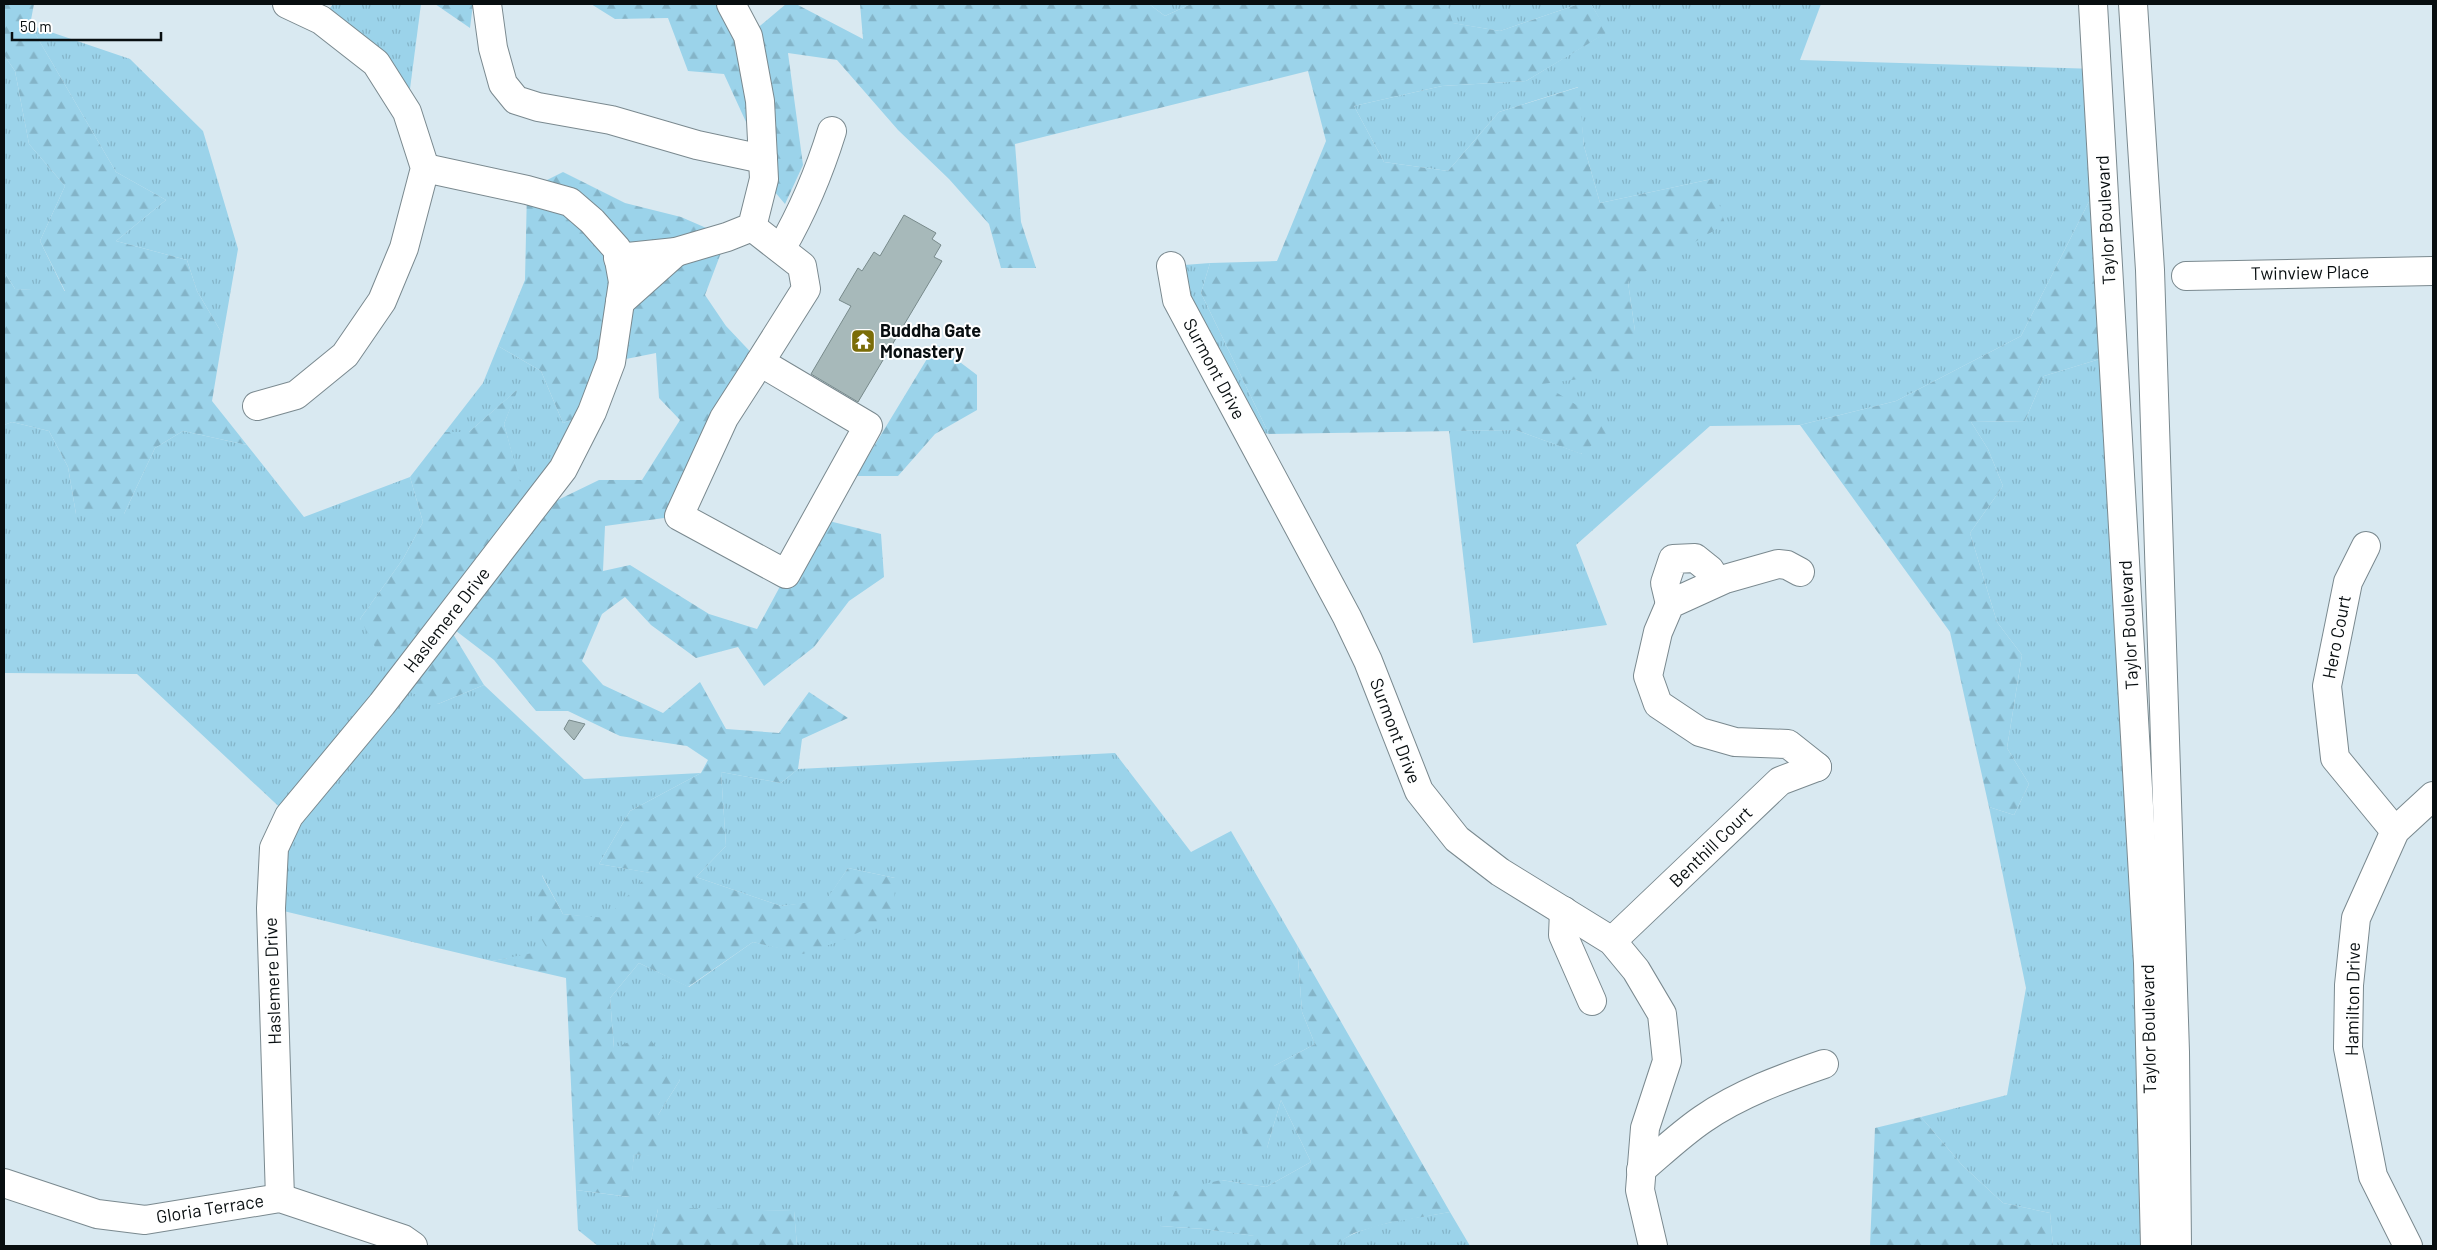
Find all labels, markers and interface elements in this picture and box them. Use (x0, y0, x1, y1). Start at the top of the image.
scale bar (12, 10, 161, 42)
text: 50 m (20, 17, 52, 35)
street label: Taylor Boulevard (2091, 155, 2119, 285)
street label: Twinview Place (2250, 260, 2370, 284)
street label: Surmont Drive (1179, 314, 1251, 423)
place label: Buddha Gate Monastery (880, 319, 981, 362)
temple icon: Buddha Gate Monastery (850, 328, 876, 354)
street label: Taylor Boulevard (2114, 560, 2142, 690)
street label: Haslemere Drive (398, 562, 494, 676)
street label: Hero Court (2317, 593, 2355, 681)
street label: Surmont Drive (1366, 675, 1426, 787)
street label: Benthill Court (1664, 801, 1756, 891)
street label: Haslemere Drive (259, 917, 285, 1045)
street label: Hamilton Drive (2340, 942, 2364, 1056)
street label: Taylor Boulevard (2136, 964, 2160, 1094)
street label: Gloria Terrace (154, 1189, 265, 1227)

